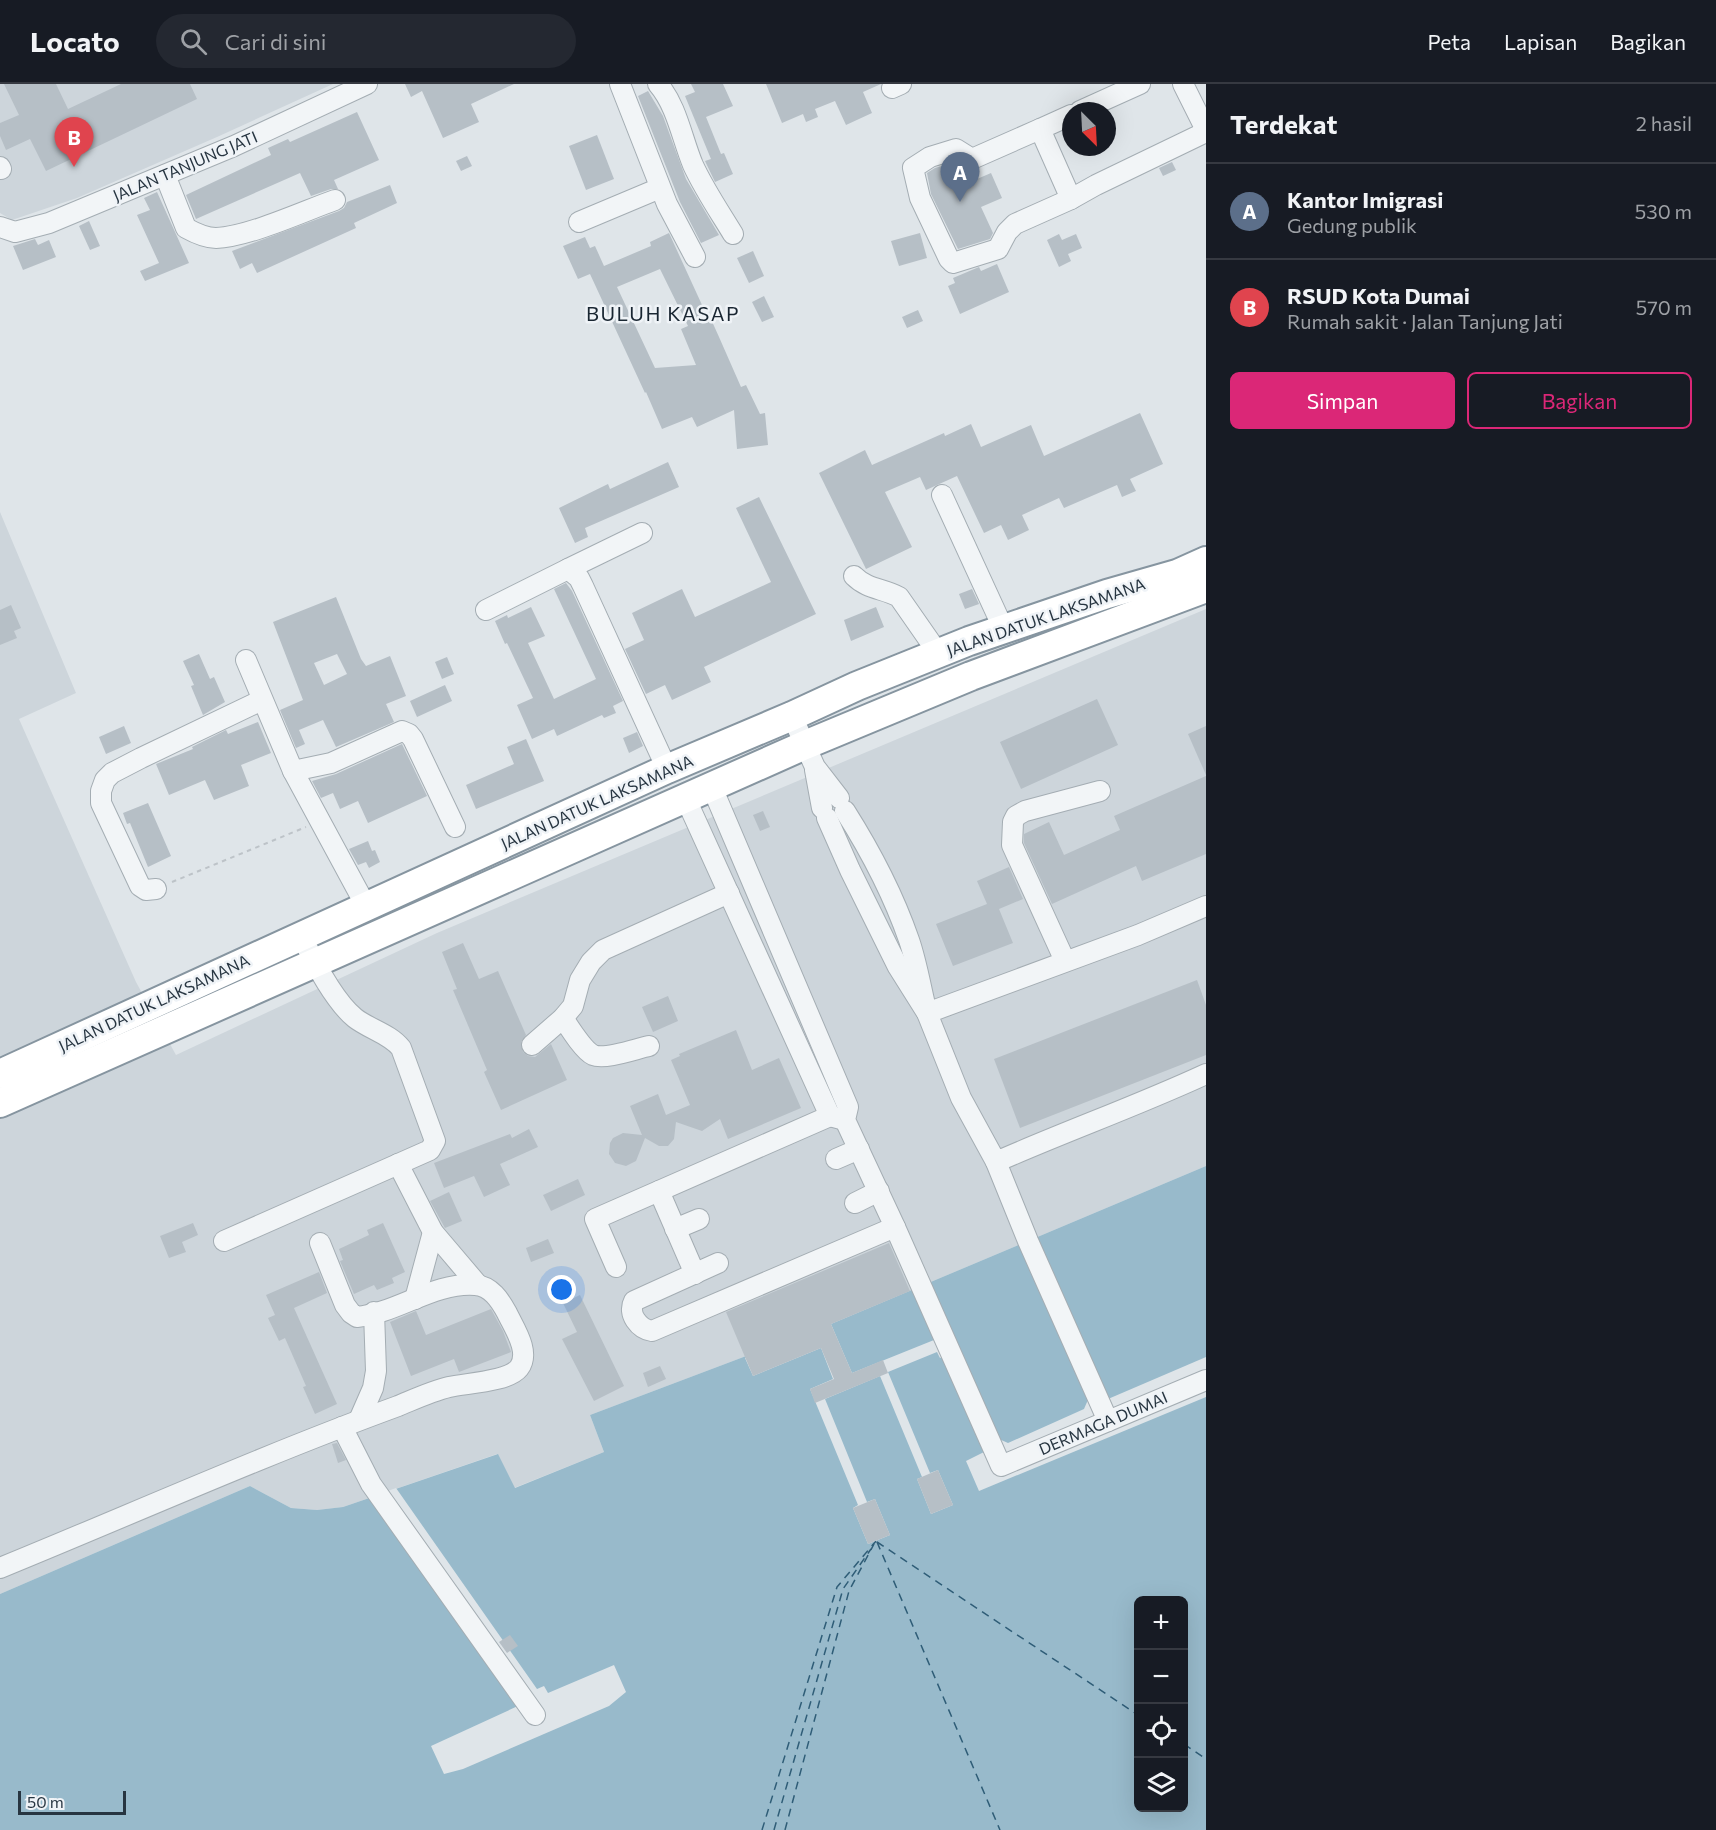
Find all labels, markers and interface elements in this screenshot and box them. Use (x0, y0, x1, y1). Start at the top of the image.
search box (156, 14, 576, 68)
text: Locato (30, 24, 120, 58)
icon: search (177, 25, 210, 58)
text: Cari di sini (225, 28, 327, 55)
text: Peta (1428, 29, 1471, 54)
text: Lapisan (1504, 29, 1577, 54)
text: Bagikan (1610, 29, 1686, 54)
north arrow (1062, 102, 1116, 156)
text: Terdekat (1230, 108, 1337, 139)
text: 2 hasil (1636, 111, 1692, 135)
pin: B (54, 118, 94, 167)
street label: JALAN TANJUNG JATI (110, 126, 260, 205)
pin: A (940, 152, 980, 202)
text: Kantor Imigrasi (1287, 186, 1443, 213)
text: A (1242, 199, 1257, 223)
text: 530 m (1635, 199, 1692, 223)
text: Gedung publik (1287, 213, 1417, 237)
text: RSUD Kota Dumai (1287, 282, 1470, 309)
text: B (1243, 295, 1256, 319)
text: 570 m (1636, 295, 1692, 319)
district label: BULUH KASAP (586, 301, 740, 325)
text: Rumah sakit · Jalan Tanjung Jati (1287, 309, 1563, 333)
button: Simpan (1230, 372, 1455, 429)
button: Bagikan (1467, 372, 1692, 429)
street label: JALAN DATUK LAKSAMANA (944, 574, 1148, 659)
street label: JALAN DATUK LAKSAMANA (498, 750, 696, 853)
street label: JALAN DATUK LAKSAMANA (55, 950, 252, 1055)
your location (547, 1275, 576, 1304)
street label: DERMAGA DUMAI (1036, 1387, 1170, 1458)
map controls (1134, 1596, 1188, 1812)
button: + (1134, 1596, 1188, 1650)
button: − (1134, 1650, 1188, 1704)
button: locate (1134, 1704, 1188, 1758)
button: layers (1134, 1758, 1188, 1812)
scale bar (18, 1788, 126, 1816)
text: 50 m (27, 1792, 64, 1811)

